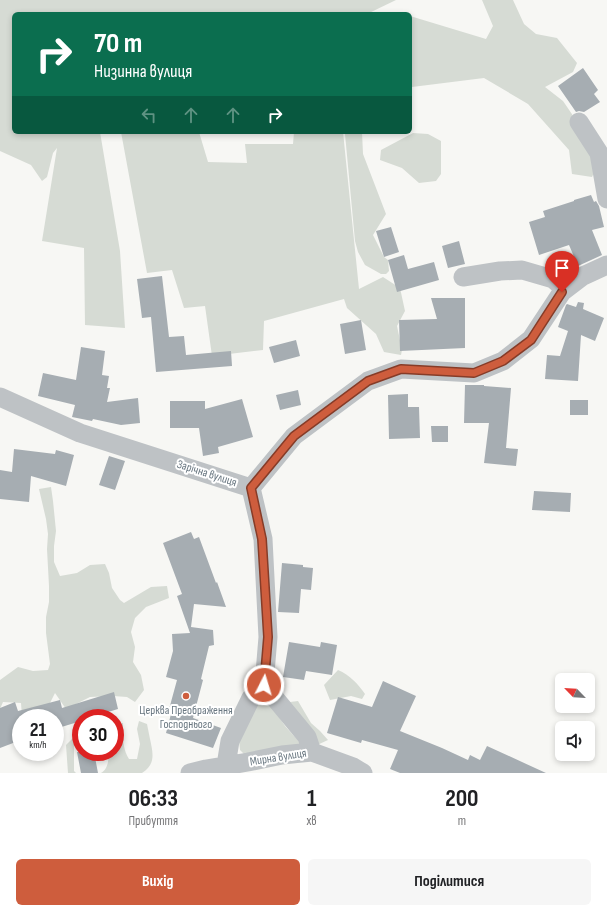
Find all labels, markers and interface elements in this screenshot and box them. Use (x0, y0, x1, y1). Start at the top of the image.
text: 70 m (94, 27, 142, 60)
icon: right (28, 28, 80, 80)
text: Низинна вулиця (94, 61, 192, 82)
icon: left (138, 104, 160, 126)
icon: ahead (180, 104, 202, 126)
icon: ahead (222, 104, 244, 126)
icon: right (264, 104, 286, 126)
pin (545, 251, 579, 292)
icon: arrive (551, 257, 573, 279)
street label: Зарічна вулиця (175, 457, 239, 490)
position arrow (243, 664, 285, 706)
north arrow (555, 673, 595, 713)
map controls (555, 673, 595, 761)
marker: Церква Преображення Господнього (181, 691, 191, 701)
place label: Церква Преображення Господнього (139, 703, 233, 732)
speed limit sign: 30 (72, 709, 124, 761)
text: 21 (30, 718, 46, 742)
button: sound (555, 721, 595, 761)
text: km/h (29, 739, 47, 751)
street label: Мирна вулиця (249, 746, 308, 769)
text: 06:33 (128, 784, 178, 813)
text: 1 (307, 784, 316, 813)
text: 200 (445, 784, 479, 813)
text: Прибуття (128, 813, 178, 829)
text: хв (306, 813, 317, 829)
text: m (458, 813, 466, 829)
button: Вихід (16, 859, 300, 905)
button: Поділитися (308, 859, 591, 905)

